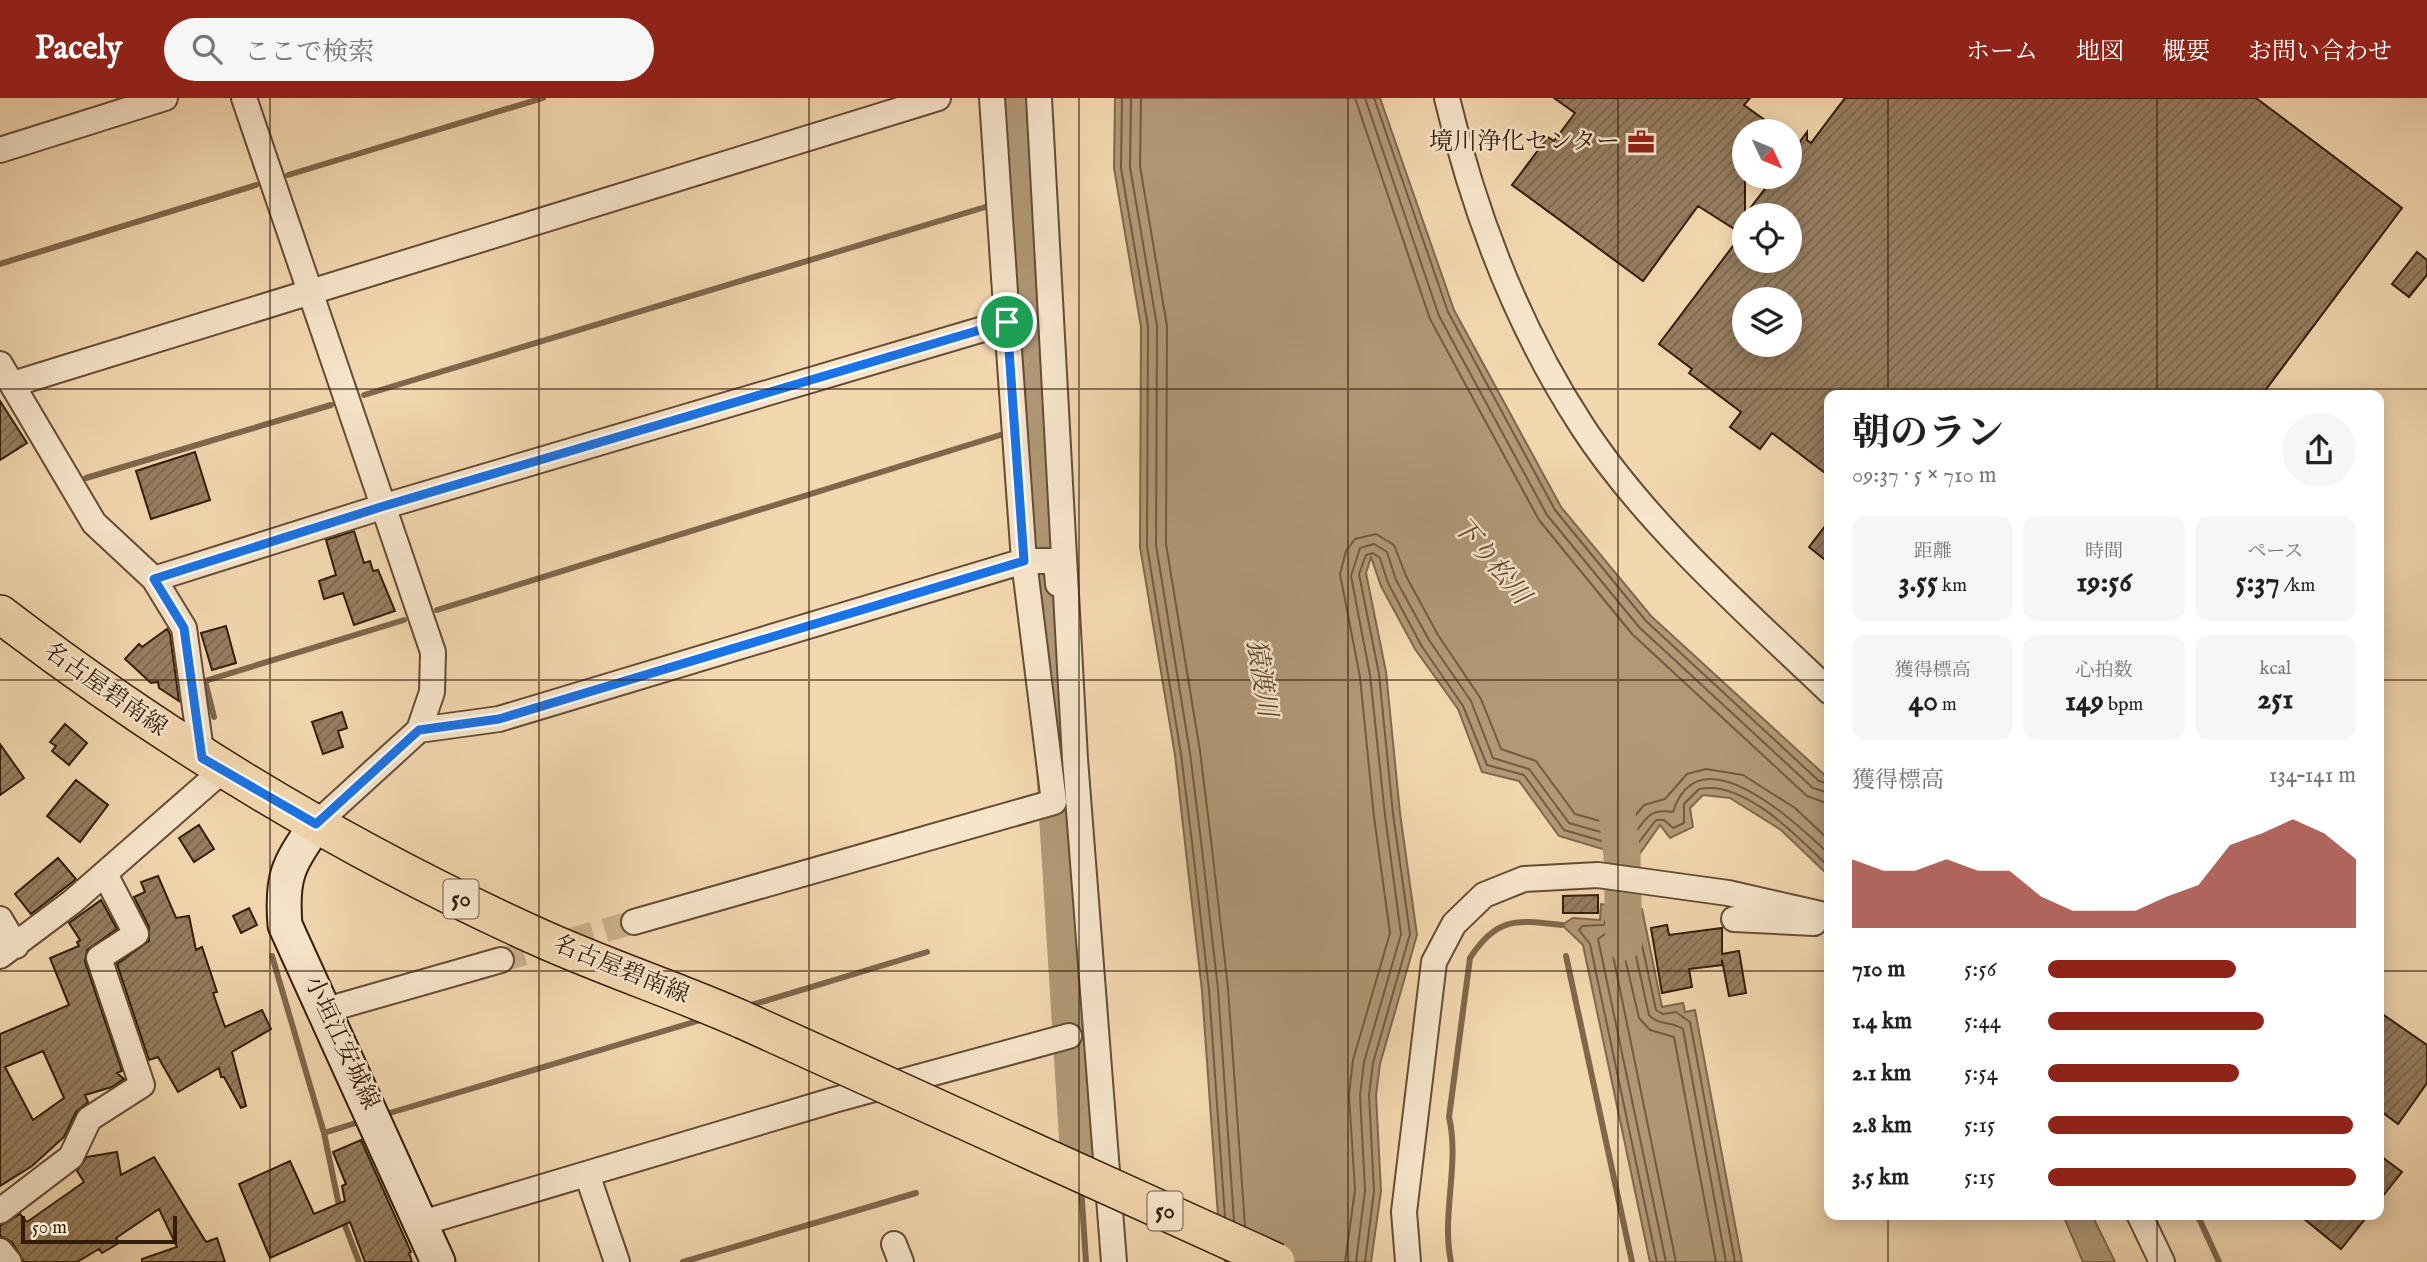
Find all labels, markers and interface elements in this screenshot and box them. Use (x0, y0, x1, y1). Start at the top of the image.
search box (164, 18, 654, 81)
text: Pacely (35, 28, 122, 70)
icon: search (188, 30, 226, 68)
text: ここで検索 (244, 36, 374, 69)
text: ホーム (1966, 37, 2038, 68)
text: 地図 (2076, 37, 2124, 68)
text: 概要 (2162, 37, 2210, 68)
text: お問い合わせ (2248, 37, 2392, 68)
north arrow (1732, 119, 1802, 189)
map controls (1732, 119, 1802, 357)
place label: 境川浄化センター (1429, 127, 1620, 158)
office icon: 境川浄化センター (1626, 127, 1656, 157)
button: locate (1732, 203, 1802, 273)
button: layers (1732, 287, 1802, 357)
pin (977, 292, 1037, 352)
icon: arrive (988, 303, 1026, 341)
text: 朝のラン (1852, 411, 2004, 459)
button: share (2282, 413, 2356, 487)
text: 09:37 · 5 × 710 m (1852, 461, 1997, 490)
water label: 下り松川 (1445, 511, 1539, 614)
text: 距離 (1914, 540, 1952, 564)
text: 時間 (2085, 540, 2123, 564)
text: ペース (2247, 540, 2303, 564)
text: 3.55 (1898, 564, 1938, 602)
text: 19:56 (2076, 564, 2132, 602)
text: 5:37 (2236, 564, 2280, 602)
text: km (1938, 574, 1967, 598)
text: /km (2280, 574, 2315, 598)
street label: 名古屋碧南線 (37, 636, 173, 744)
water label: 猿渡川 (1239, 637, 1284, 722)
text: kcal (2259, 657, 2291, 681)
text: 獲得標高 (1895, 659, 1971, 683)
text: 心拍数 (2075, 659, 2133, 683)
text: 251 (2257, 681, 2293, 719)
text: 40 (1909, 683, 1938, 721)
text: 149 (2065, 683, 2104, 721)
text: m (1938, 693, 1957, 717)
text: bpm (2104, 693, 2143, 717)
text: 134–141 m (2269, 761, 2356, 790)
text: 獲得標高 (1852, 766, 1944, 795)
road number: 50 (444, 880, 478, 918)
street label: 名古屋碧南線 (548, 929, 694, 1011)
text: 710 m (1852, 955, 1905, 984)
text: 5:56 (1964, 955, 1996, 984)
street label: 小垣江安城線 (297, 971, 385, 1115)
text: 1.4 km (1852, 1007, 1912, 1036)
text: 5:44 (1964, 1007, 2001, 1036)
text: 2.1 km (1852, 1059, 1911, 1088)
text: 5:54 (1964, 1059, 1998, 1088)
text: 2.8 km (1852, 1111, 1912, 1140)
text: 5:15 (1964, 1111, 1995, 1140)
text: 3.5 km (1852, 1163, 1909, 1192)
text: 5:15 (1964, 1163, 1995, 1192)
road number: 50 (1148, 1192, 1182, 1230)
scale bar (21, 1213, 177, 1245)
text: 50 m (32, 1216, 67, 1240)

